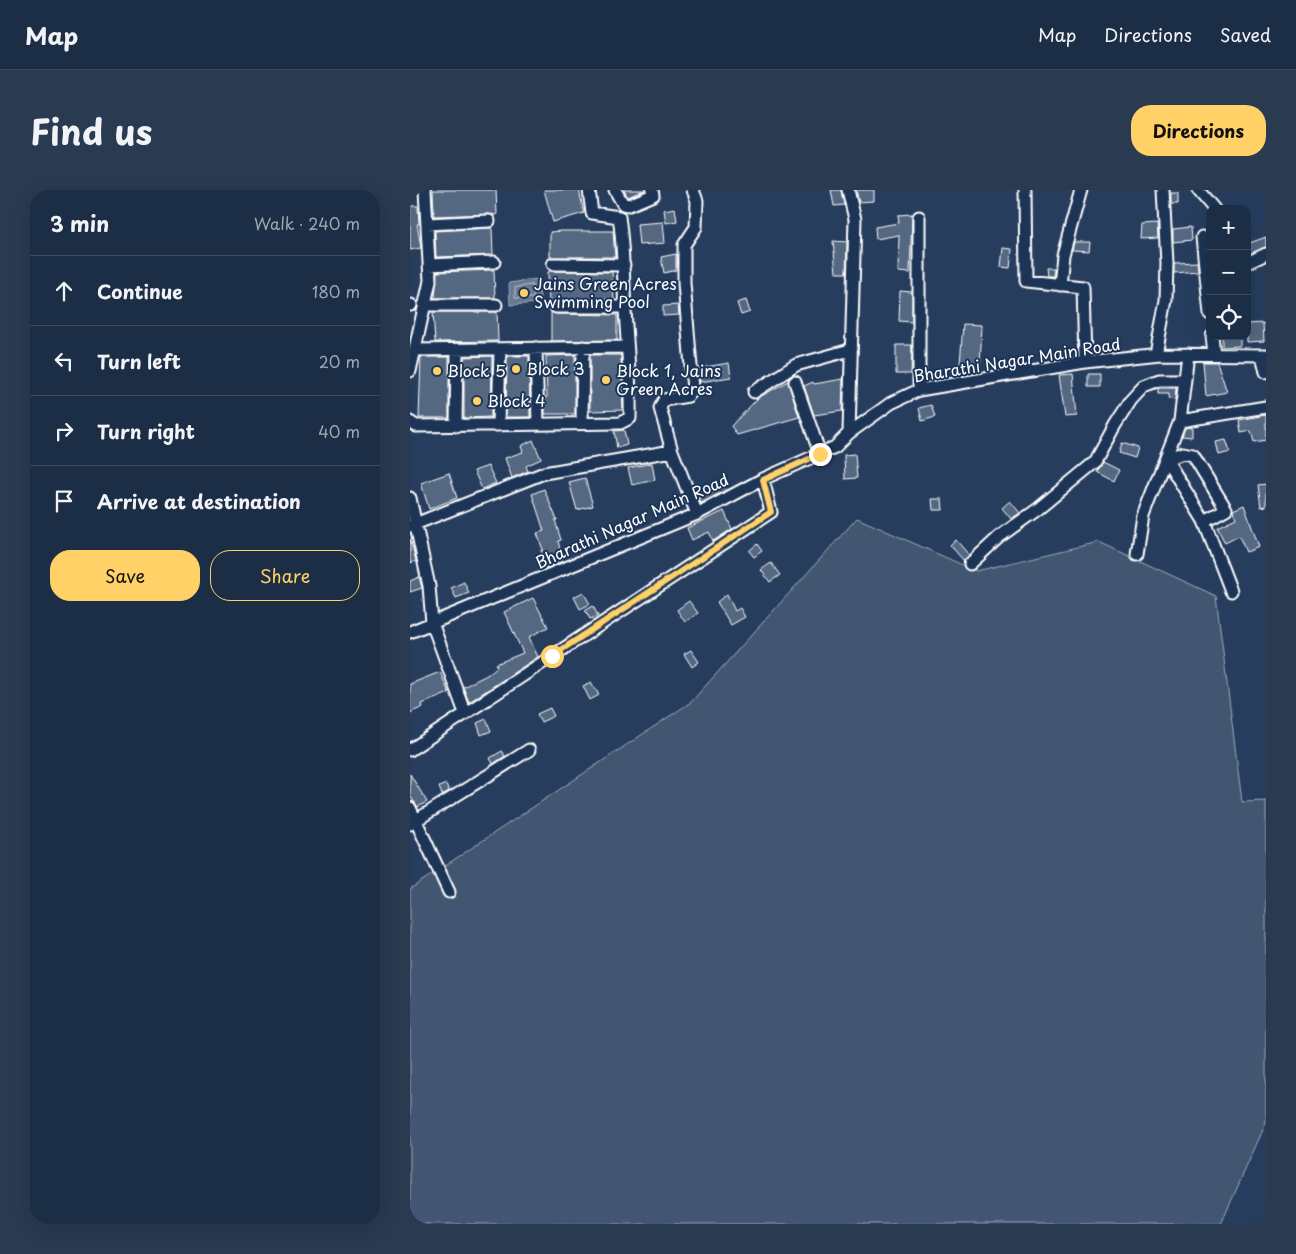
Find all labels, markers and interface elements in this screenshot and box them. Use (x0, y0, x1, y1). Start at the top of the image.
text: Map (25, 17, 78, 53)
text: Map (1038, 21, 1076, 48)
text: Directions (1104, 21, 1192, 48)
text: Saved (1220, 21, 1271, 48)
text: Find us (30, 104, 152, 157)
button: Directions (1131, 105, 1266, 156)
map controls (1206, 205, 1251, 340)
button: + (1206, 205, 1251, 250)
text: 3 min (50, 207, 109, 239)
text: Walk · 240 m (254, 211, 360, 235)
button: − (1206, 250, 1251, 295)
place label: Jains Green Acres Swimming Pool (534, 271, 677, 313)
icon: ahead (50, 277, 78, 305)
text: Continue (97, 277, 183, 305)
text: 180 m (312, 279, 360, 303)
marker: Jains Green Acres Swimming Pool (518, 287, 530, 299)
button: locate (1206, 295, 1251, 340)
street label: Bharathi Nagar Main Road (912, 331, 1122, 387)
icon: left (50, 347, 78, 375)
text: Turn left (97, 347, 181, 375)
text: 20 m (319, 349, 360, 373)
place label: Block 3 (526, 356, 585, 380)
place label: Block 5 (447, 358, 506, 382)
place label: Block 1, Jains Green Acres (616, 358, 721, 400)
marker: Block 3 (510, 363, 522, 375)
marker: Block 5 (431, 365, 443, 377)
marker: Block 1, Jains Green Acres (600, 374, 612, 386)
place label: Block 4 (487, 388, 546, 412)
marker: Block 4 (471, 395, 483, 407)
icon: right (50, 417, 78, 445)
text: Turn right (97, 417, 195, 445)
text: 40 m (318, 419, 360, 443)
route end (809, 443, 832, 466)
street label: Bharathi Nagar Main Road (531, 467, 732, 574)
icon: arrive (50, 487, 78, 515)
text: Arrive at destination (97, 487, 301, 515)
button: Save (50, 550, 200, 601)
button: Share (210, 550, 360, 601)
route start (541, 645, 564, 668)

